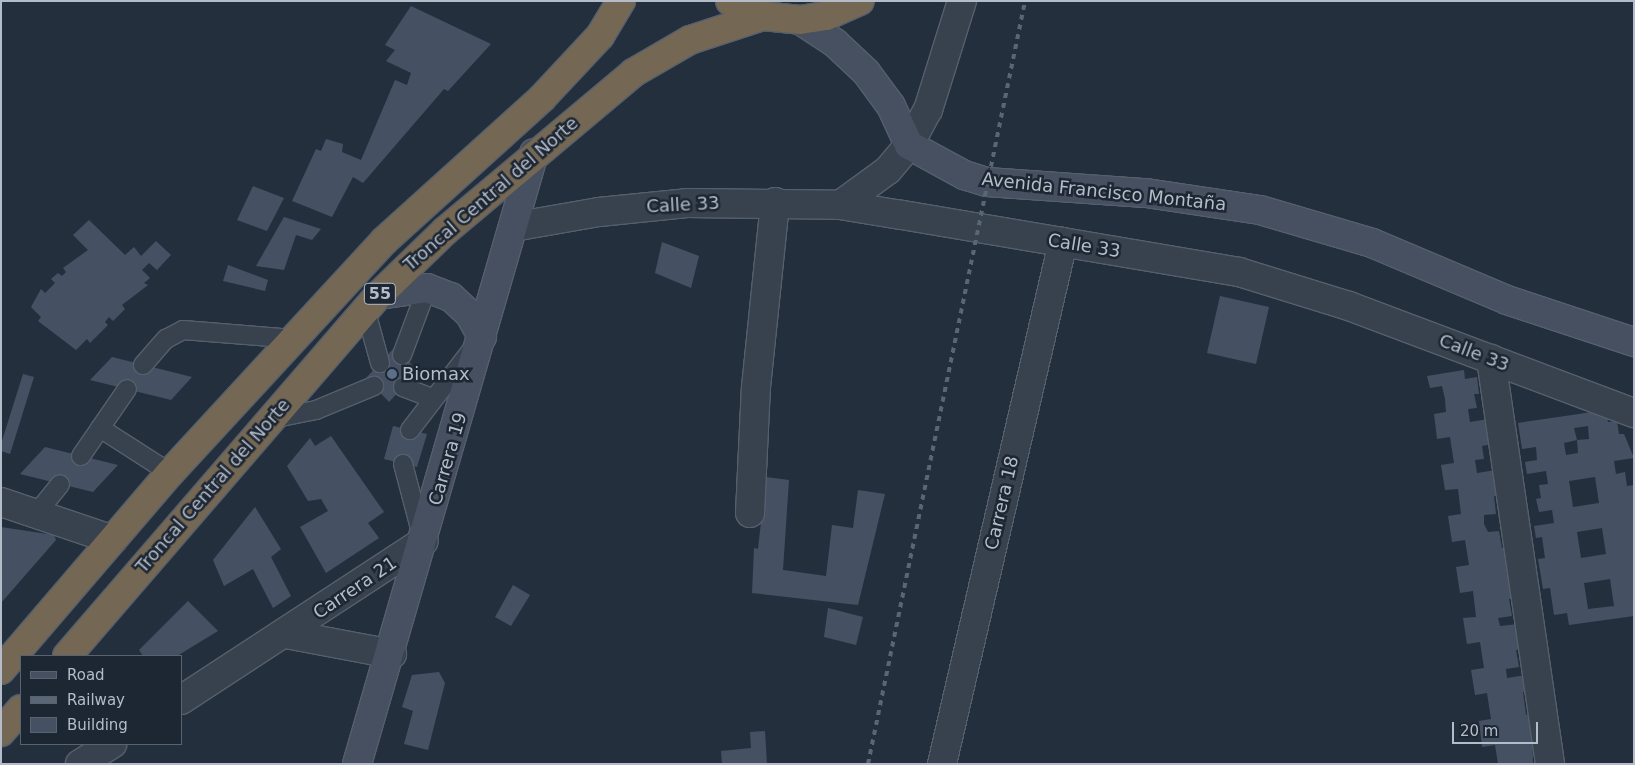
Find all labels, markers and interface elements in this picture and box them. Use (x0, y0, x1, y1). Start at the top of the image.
street label: Troncal Central del Norte (399, 112, 583, 276)
street label: Avenida Francisco Montaña (981, 168, 1227, 216)
street label: Calle 33 (646, 192, 720, 218)
street label: Calle 33 (1046, 230, 1122, 262)
road number: 55 (364, 280, 396, 308)
street label: Calle 33 (1436, 330, 1512, 376)
place label: Biomax (402, 363, 470, 385)
marker: Biomax (386, 368, 398, 380)
street label: Troncal Central del Norte (131, 394, 295, 578)
street label: Carrera 19 (424, 410, 472, 508)
street label: Carrera 18 (981, 454, 1023, 552)
street label: Carrera 21 (309, 552, 401, 624)
legend (20, 655, 182, 745)
text: Road (67, 666, 105, 684)
text: Railway (67, 691, 125, 709)
scale bar (1455, 712, 1541, 744)
text: Building (67, 716, 128, 734)
text: 20 m (1460, 722, 1498, 740)

